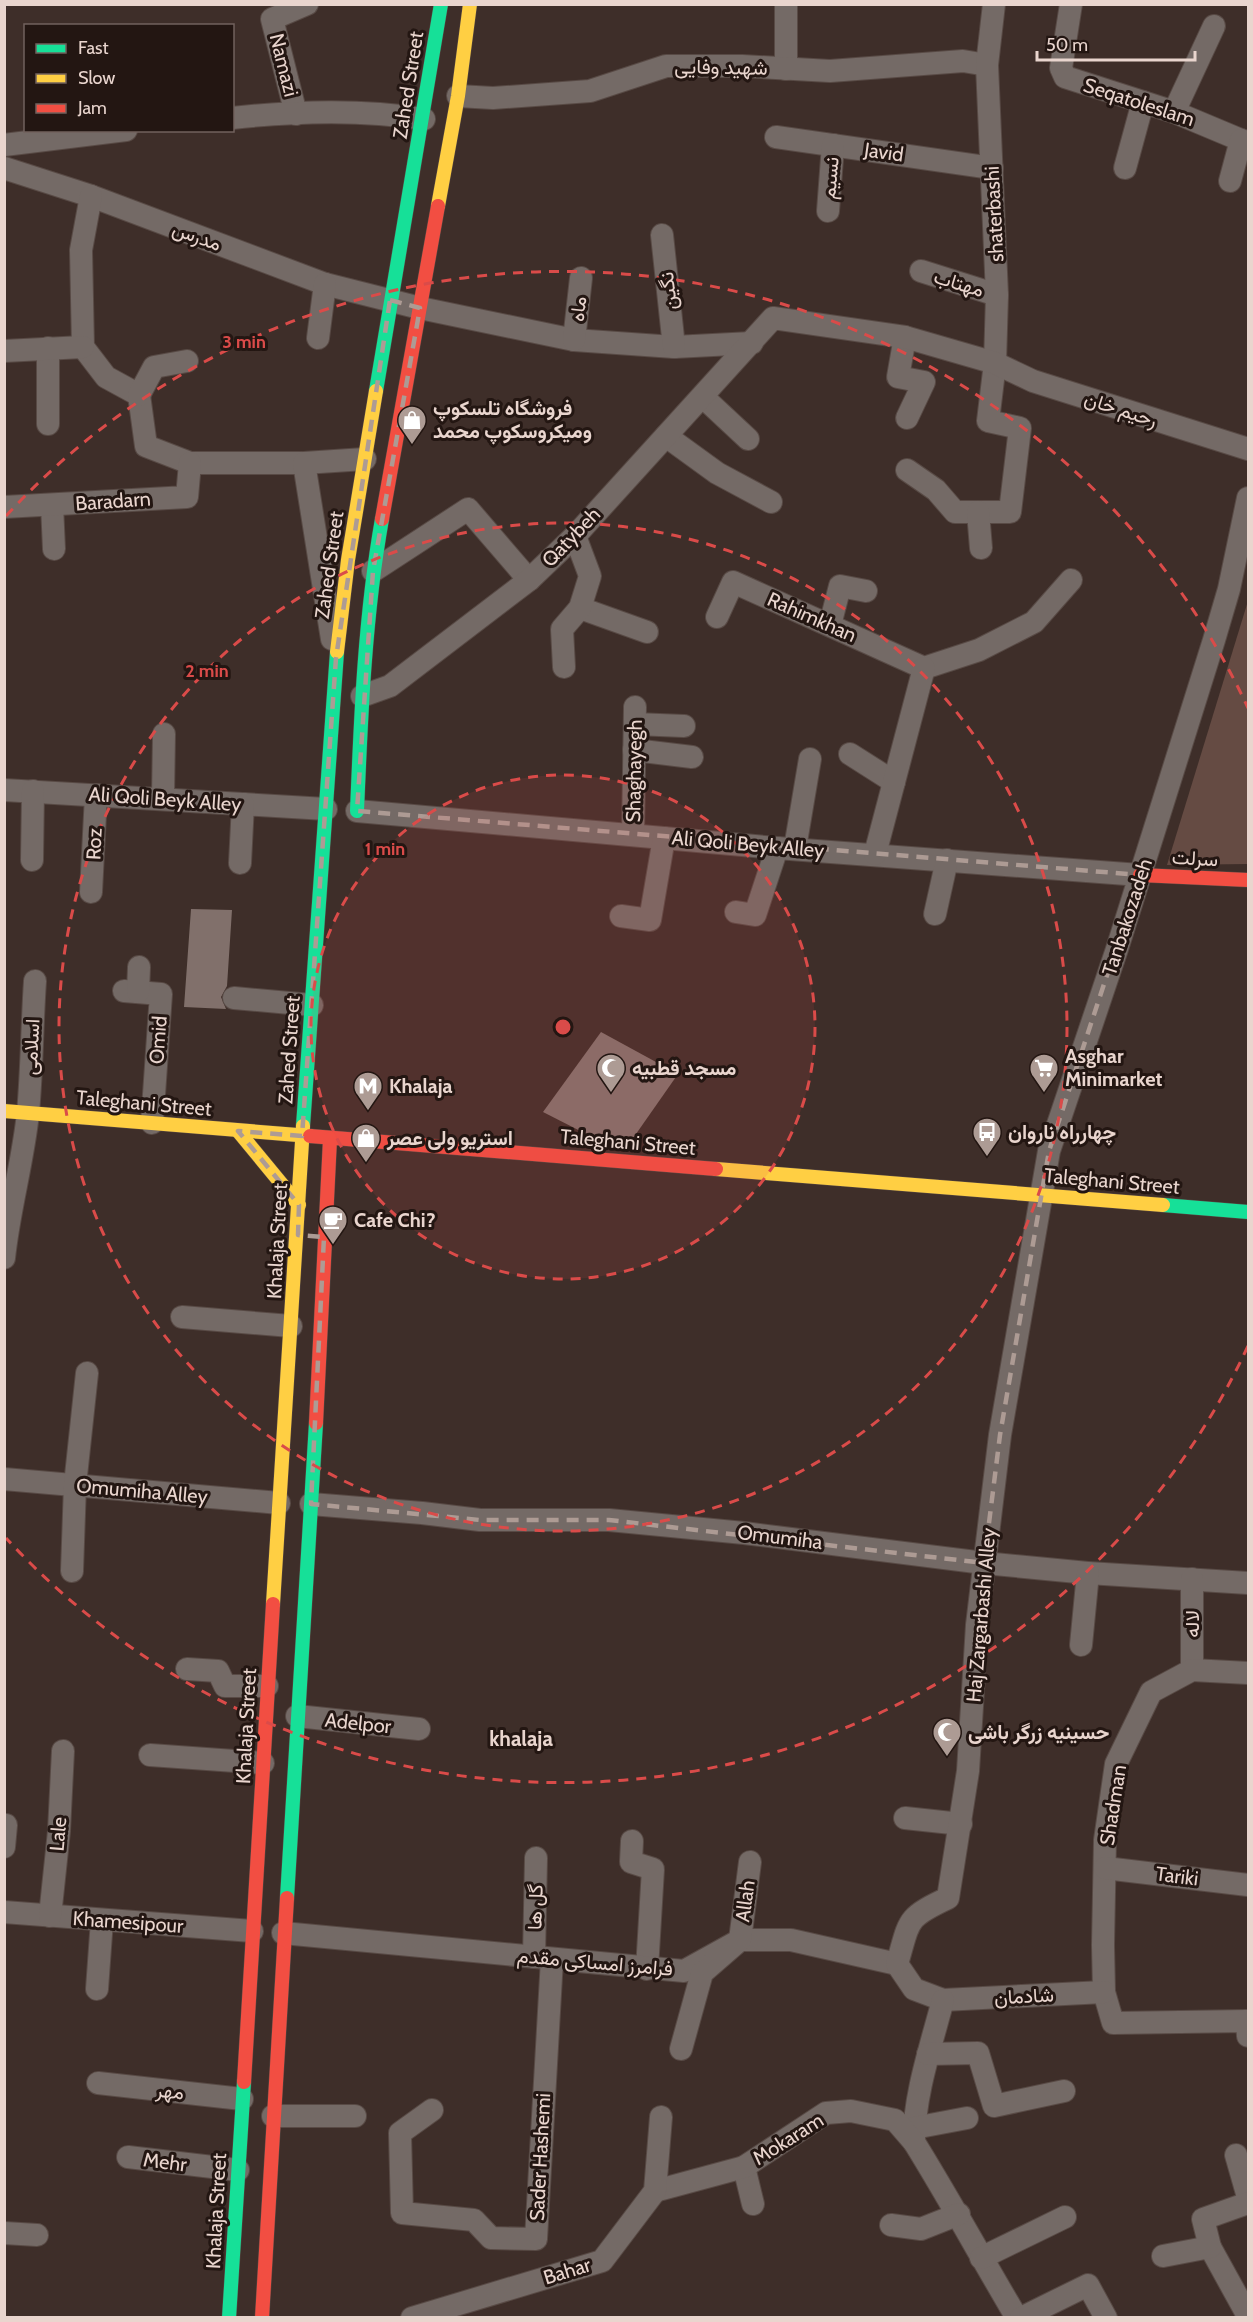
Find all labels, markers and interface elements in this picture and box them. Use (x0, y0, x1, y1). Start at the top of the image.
legend (24, 24, 234, 132)
scale bar (1037, 24, 1194, 62)
street label: Zahed Street (388, 29, 428, 140)
street label: Namazi (265, 31, 303, 99)
text: 50 m (1046, 34, 1088, 56)
text: Fast (78, 37, 109, 59)
street label: شهید وفایی (674, 54, 768, 81)
text: Slow (78, 67, 115, 89)
street label: Seqatoleslam (1081, 73, 1197, 131)
text: Jam (77, 97, 107, 119)
street label: Javid (862, 137, 905, 167)
street label: نسیم (816, 156, 845, 200)
street label: shaterbashi (980, 166, 1008, 262)
street label: مدرس (169, 216, 225, 257)
street label: مهتاب (931, 264, 987, 303)
street label: نگین (654, 271, 682, 311)
street label: ماه (565, 295, 591, 323)
text: 3 min (222, 331, 266, 353)
street label: رحیم خان (1081, 386, 1161, 433)
place label: فروشگاه تلسکوپ ومیکروسکوپ محمد (433, 396, 592, 445)
shop icon: فروشگاه تلسکوپ ومیکروسکوپ محمد (396, 404, 428, 446)
street label: Baradarn (74, 486, 152, 516)
street label: Qatybeh (537, 502, 605, 572)
street label: Zahed Street (310, 509, 348, 620)
street label: Rahimkhan (764, 587, 860, 647)
text: 2 min (185, 660, 229, 682)
street label: Shaghayegh (621, 719, 647, 823)
street label: Ali Qoli Beyk Alley (88, 782, 242, 816)
street label: Ali Qoli Beyk Alley (671, 825, 825, 863)
street label: Roz (81, 827, 107, 861)
text: 1 min (365, 838, 405, 860)
street label: سرلت (1171, 845, 1219, 872)
street label: Tanbakozadeh (1097, 856, 1157, 978)
street label: Zahed Street (273, 995, 305, 1105)
street label: Omid (144, 1015, 172, 1065)
centre of rings (553, 1017, 573, 1037)
street label: اسلامی (18, 1018, 44, 1076)
place label: Asghar Minimarket (1065, 1044, 1163, 1091)
mosque icon: مسجد قطبیه (595, 1052, 627, 1094)
supermarket icon: Asghar Minimarket (1028, 1052, 1060, 1094)
place label: مسجد قطبیه (632, 1056, 737, 1080)
metro station icon: Khalaja (352, 1070, 384, 1112)
place label: Khalaja (389, 1074, 453, 1098)
street label: Taleghani Street (75, 1085, 213, 1121)
bus stop icon: چهارراه ناروان (971, 1116, 1003, 1158)
place label: چهارراه ناروان (1008, 1120, 1116, 1146)
shop icon: استریو ولی عصر (350, 1122, 382, 1164)
street label: Taleghani Street (559, 1124, 697, 1160)
place label: استریو ولی عصر (386, 1126, 513, 1151)
street label: Taleghani Street (1043, 1163, 1181, 1199)
street label: Khalaja Street (262, 1182, 292, 1299)
cafe icon: Cafe Chi? (317, 1204, 349, 1246)
place label: Cafe Chi? (354, 1208, 436, 1232)
street label: Omumiha Alley (75, 1473, 209, 1509)
street label: Omumiha (736, 1520, 824, 1554)
street label: Haj Zargarbashi Alley (961, 1527, 1001, 1703)
street label: لاله (1180, 1610, 1204, 1638)
street label: Khalaja Street (231, 1667, 261, 1784)
street label: Adelpor (324, 1708, 393, 1738)
mosque icon: حسینیه زرگر باشی (931, 1716, 963, 1758)
place label: حسینیه زرگر باشی (968, 1720, 1109, 1745)
district label: khalaja (489, 1726, 553, 1751)
street label: Shadman (1095, 1763, 1131, 1847)
street label: Lale (45, 1816, 71, 1852)
street label: Tariki (1154, 1861, 1200, 1891)
street label: Allah (730, 1879, 760, 1923)
street label: گل ها (522, 1884, 548, 1930)
street label: Khamesipour (72, 1906, 185, 1938)
street label: فرامرز امساکی مقدم (516, 1943, 674, 1982)
street label: شادمان (993, 1982, 1055, 2010)
street label: مهر (154, 2077, 185, 2105)
street label: Sader Hashemi (525, 2092, 555, 2222)
street label: Mokaram (748, 2108, 828, 2170)
street label: Mehr (142, 2147, 189, 2177)
street label: Khalaja Street (201, 2152, 231, 2269)
street label: Bahar (540, 2252, 594, 2290)

